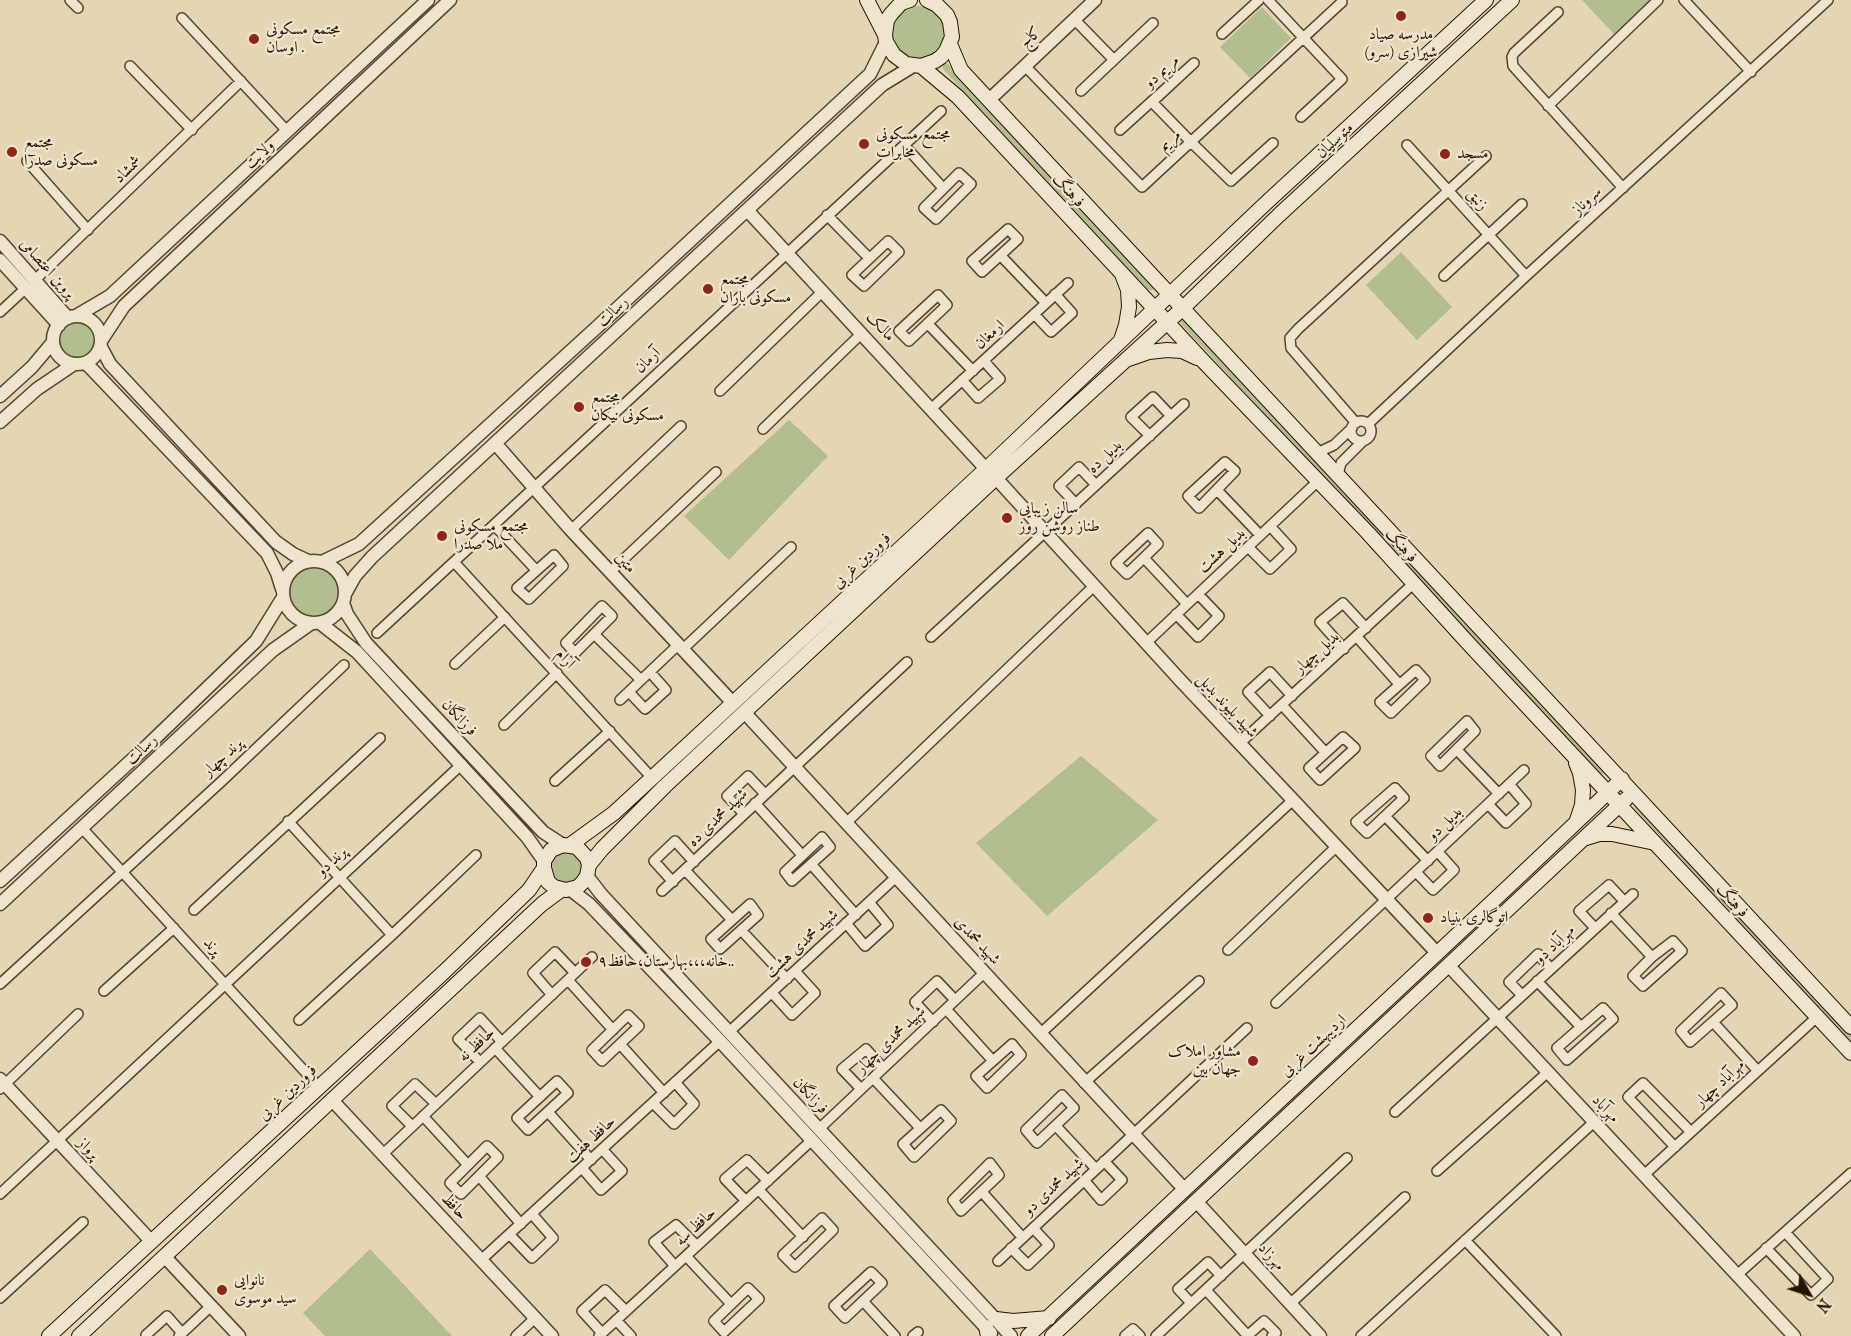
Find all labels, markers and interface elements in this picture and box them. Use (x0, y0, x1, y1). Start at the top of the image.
marker: مدرسه صیاد شیرازی (سرو) (1394, 9, 1408, 23)
place label: مجتمع مسکونی اوسان . (266, 20, 340, 58)
street label: کاج (1016, 23, 1046, 53)
place label: مدرسه صیاد شیرازی (سرو) (1364, 25, 1438, 63)
marker: مجتمع مسکونی اوسان . (247, 32, 261, 46)
street label: مریم دو (1140, 51, 1184, 93)
street label: متوسلیان (1312, 119, 1358, 163)
place label: مجتمع مسکونی مخابرات (876, 125, 950, 163)
street label: مریم (1155, 126, 1185, 156)
place label: مجتمع مسکونی صدرا (24, 133, 98, 171)
street label: ولایت (241, 136, 279, 174)
marker: مجتمع مسکونی مخابرات (857, 137, 871, 151)
place label: مسجد (1457, 144, 1488, 164)
marker: مجتمع مسکونی صدرا (5, 145, 19, 159)
marker: مسجد (1438, 147, 1452, 161)
street label: شمشاد (110, 152, 146, 188)
street label: فرهنگ (1048, 170, 1088, 212)
street label: سروناز (1568, 182, 1606, 220)
street label: زنبق (1462, 185, 1492, 215)
street label: پروین اعتصامی (15, 235, 79, 303)
place label: مجتمع مسکونی باران (720, 270, 791, 308)
marker: مجتمع مسکونی باران (701, 282, 715, 296)
street label: رسالت (593, 293, 633, 331)
street label: مالک (861, 308, 899, 346)
street label: ارمغان (971, 316, 1009, 354)
street label: آرمان (631, 344, 665, 378)
place label: مجتمع مسکونی نیکان (591, 388, 664, 426)
marker: مجتمع مسکونی نیکان (572, 400, 586, 414)
street label: بدیل ده (1084, 436, 1126, 478)
place label: سالن زیبایی طناز روشن روز (1019, 499, 1100, 537)
marker: سالن زیبایی طناز روشن روز (1000, 511, 1014, 525)
place label: مجتمع مسکونی ملا صدرا (454, 517, 528, 555)
street label: بدیل هشت (1194, 524, 1250, 578)
street label: فرهنگ (1381, 525, 1421, 567)
marker: مجتمع مسکونی ملا صدرا (435, 529, 449, 543)
street label: فروردین غربی (829, 529, 895, 593)
street label: متین (610, 548, 640, 578)
street label: بدیل چهار (1291, 628, 1343, 678)
street label: آرام (551, 645, 579, 673)
street label: شهید بلیوند بدیل (1192, 670, 1262, 742)
street label: فرزانگان (437, 695, 481, 741)
street label: رسالت (122, 731, 162, 769)
street label: پرند چهار (199, 735, 247, 781)
street label: شهید محمدی ده (684, 785, 752, 851)
street label: بدیل دو (1424, 803, 1466, 845)
street label: پرند دو (313, 843, 351, 881)
street label: فرهنگ (1712, 880, 1752, 922)
street label: شهید محمدی هشت (761, 905, 843, 983)
place label: اتوگالری بنیاد (1440, 908, 1508, 928)
marker: اتوگالری بنیاد (1421, 911, 1435, 925)
street label: شهید محمدی (950, 913, 1004, 969)
street label: مهرآباد دو (1531, 921, 1579, 969)
street label: پرند (199, 934, 225, 960)
place label: خانه،،،بهارستان،حافظ۹.. (598, 952, 734, 972)
marker: خانه،،،بهارستان،حافظ۹.. (579, 955, 593, 969)
street label: شهید محمدی چهار (852, 1002, 930, 1078)
street label: اردیبهشت غربی (1277, 1011, 1351, 1081)
street label: حافظ نه (455, 1023, 499, 1067)
place label: مشاور املاک جهان بین (1168, 1042, 1241, 1080)
marker: مشاور املاک جهان بین (1246, 1054, 1260, 1068)
street label: مهرآباد چهار (1691, 1056, 1749, 1112)
street label: فروردین غربی (255, 1061, 321, 1125)
street label: فرزانگان (788, 1073, 832, 1119)
street label: مهرآباد (1587, 1091, 1623, 1127)
street label: حافظ هفت (562, 1112, 620, 1168)
street label: پرواز (73, 1134, 103, 1164)
street label: شهید محمدی دو (1020, 1154, 1088, 1220)
street label: حافظ (437, 1189, 471, 1225)
street label: حافظ سه (672, 1203, 720, 1251)
street label: مهرزاد (1254, 1239, 1288, 1275)
north arrow (1779, 1264, 1839, 1324)
place label: نانوایی سید موسوی (234, 1271, 297, 1309)
marker: نانوایی سید موسوی (215, 1283, 229, 1297)
text: N (1812, 1295, 1835, 1316)

